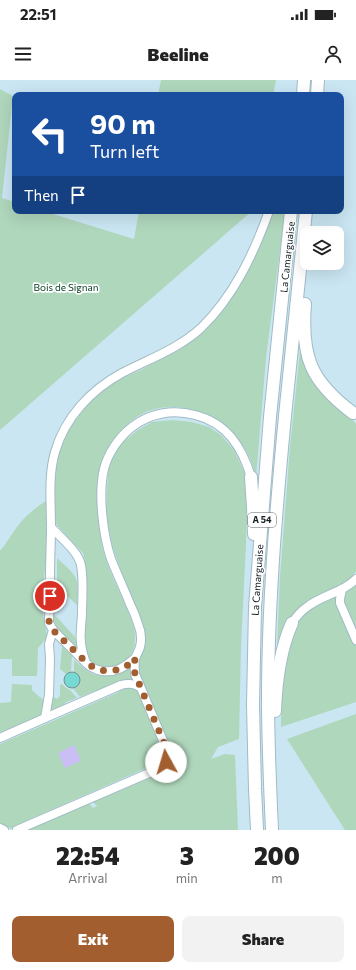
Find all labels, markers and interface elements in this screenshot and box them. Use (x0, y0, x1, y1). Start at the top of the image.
text: 22:51 (20, 5, 57, 23)
icon: menu (12, 43, 34, 65)
text: Beeline (147, 43, 209, 65)
icon: person (322, 43, 344, 65)
text: 90 m (90, 106, 156, 140)
icon: left (24, 108, 76, 160)
text: Turn left (90, 140, 159, 162)
icon: arrive (67, 184, 89, 206)
text: Then (24, 186, 59, 204)
street label: La Camarguaise (277, 221, 297, 293)
map controls (300, 226, 344, 270)
button: layers (300, 226, 344, 270)
park label: Bois de Signan (34, 281, 98, 293)
road number: A 54 (248, 513, 276, 527)
street label: La Camarguaise (249, 544, 265, 616)
pin (33, 579, 67, 613)
icon: arrive (39, 585, 61, 607)
position arrow (145, 741, 187, 783)
text: 22:54 (56, 841, 120, 870)
text: 3 (180, 841, 194, 870)
text: 200 (254, 841, 300, 870)
text: Arrival (68, 870, 108, 886)
text: min (176, 870, 198, 886)
text: m (271, 870, 283, 886)
button: Exit (12, 916, 174, 962)
button: Share (182, 916, 344, 962)

